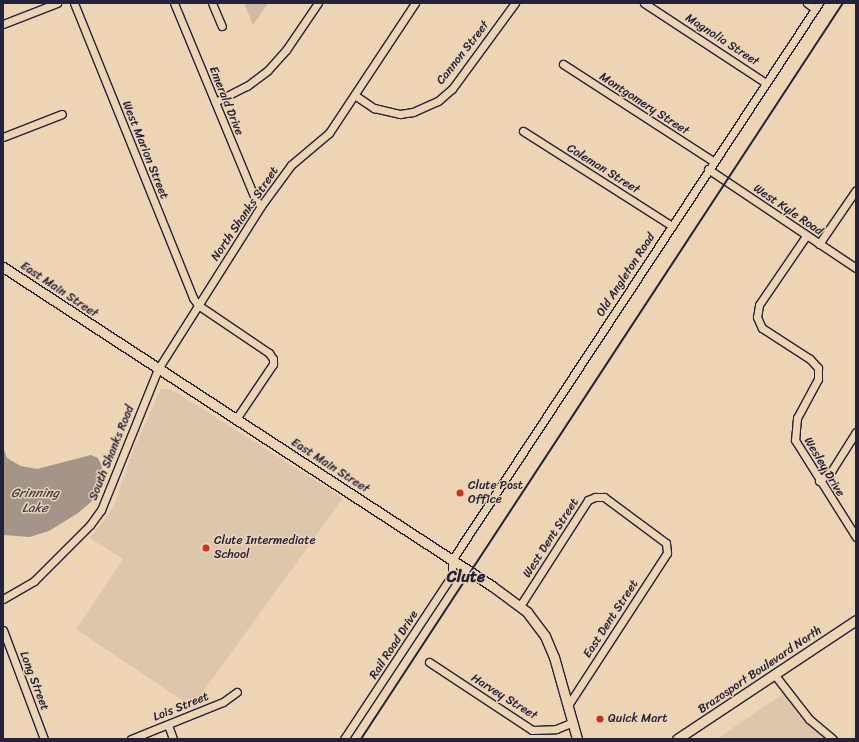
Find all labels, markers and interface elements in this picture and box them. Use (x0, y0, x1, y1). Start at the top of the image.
street label: Magnolia Street (682, 11, 762, 69)
street label: Cannon Street (434, 18, 492, 88)
street label: Emerald Drive (206, 64, 246, 138)
street label: Montgomery Street (597, 70, 691, 138)
street label: West Marion Street (119, 99, 171, 201)
street label: Coleman Street (564, 141, 642, 197)
street label: North Shanks Street (208, 164, 282, 264)
street label: West Kyle Road (750, 181, 826, 239)
street label: Old Angleton Road (593, 230, 659, 320)
street label: East Main Street (18, 259, 100, 321)
street label: South Shanks Road (86, 403, 138, 503)
street label: East Main Street (288, 435, 372, 497)
street label: Wesley Drive (801, 435, 847, 499)
place label: Clute Post Office (468, 479, 524, 507)
water label: Grinning Lake (11, 486, 59, 517)
marker: Clute Post Office (455, 488, 465, 498)
street label: West Dent Street (520, 495, 582, 581)
place label: Clute Intermediate School (214, 534, 315, 562)
marker: Clute Intermediate School (201, 543, 211, 553)
district label: Clute (447, 567, 485, 587)
street label: East Dent Street (581, 577, 641, 661)
street label: Rail Road Drive (366, 608, 422, 682)
street label: Brazosport Boulevard North (695, 623, 825, 717)
street label: Long Street (16, 649, 52, 713)
street label: Harvey Street (468, 671, 540, 723)
street label: Lois Street (151, 689, 211, 725)
place label: Quick Mart (608, 712, 667, 726)
marker: Quick Mart (595, 714, 605, 724)

